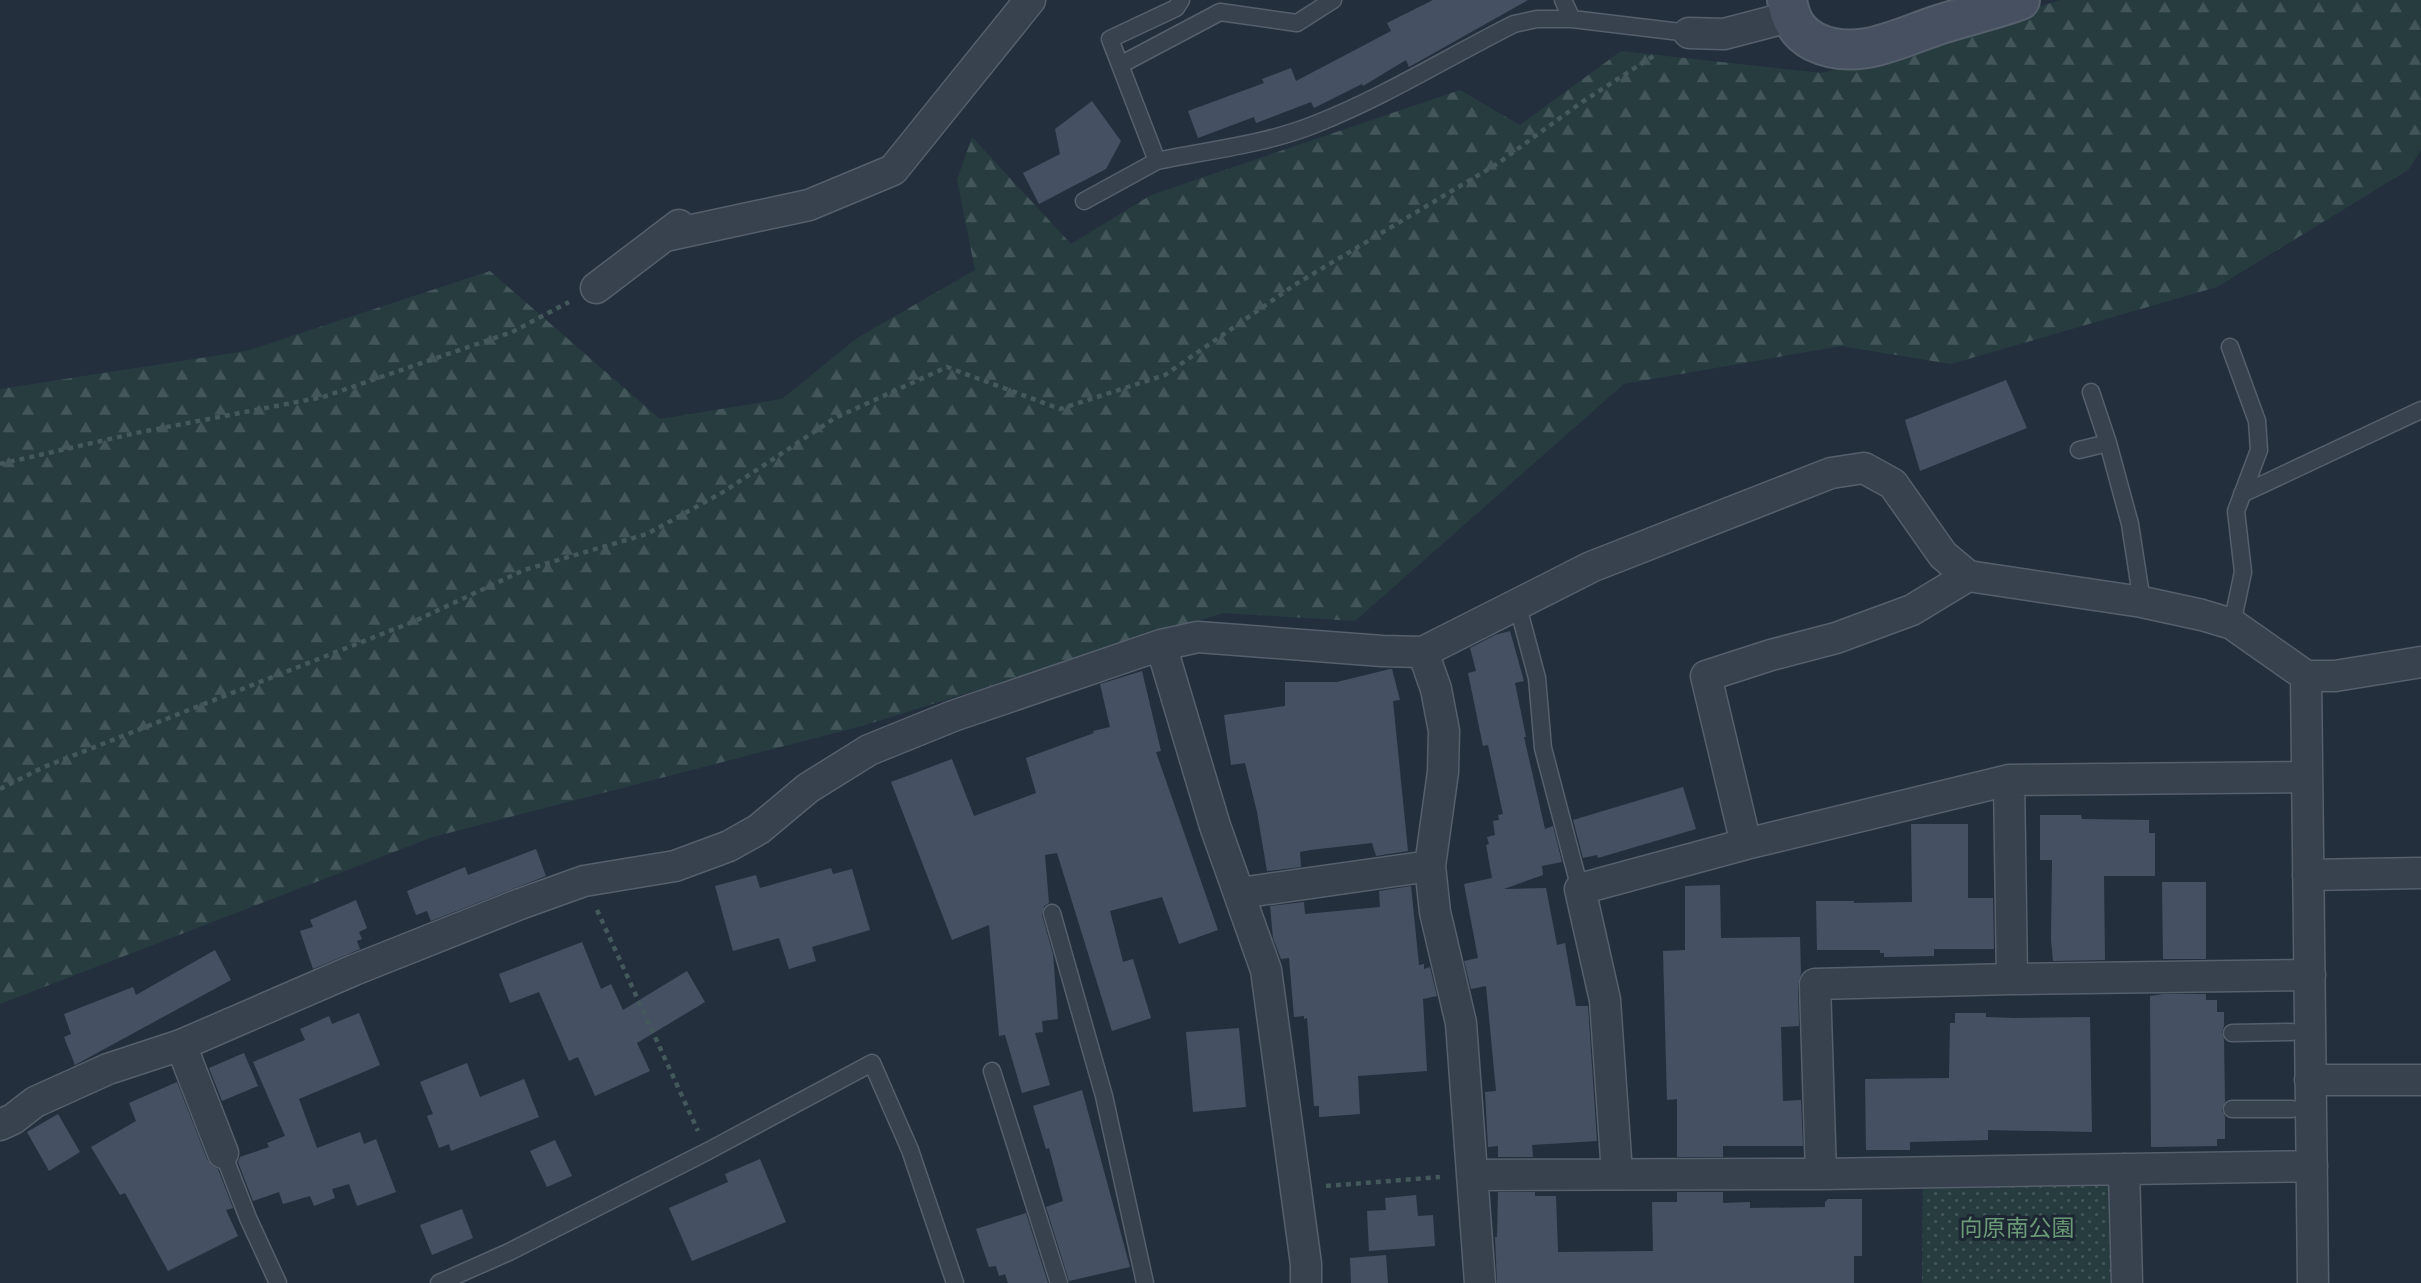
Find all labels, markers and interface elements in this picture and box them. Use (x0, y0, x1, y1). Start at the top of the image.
park label: 向原南公園 (1960, 1213, 2075, 1241)

